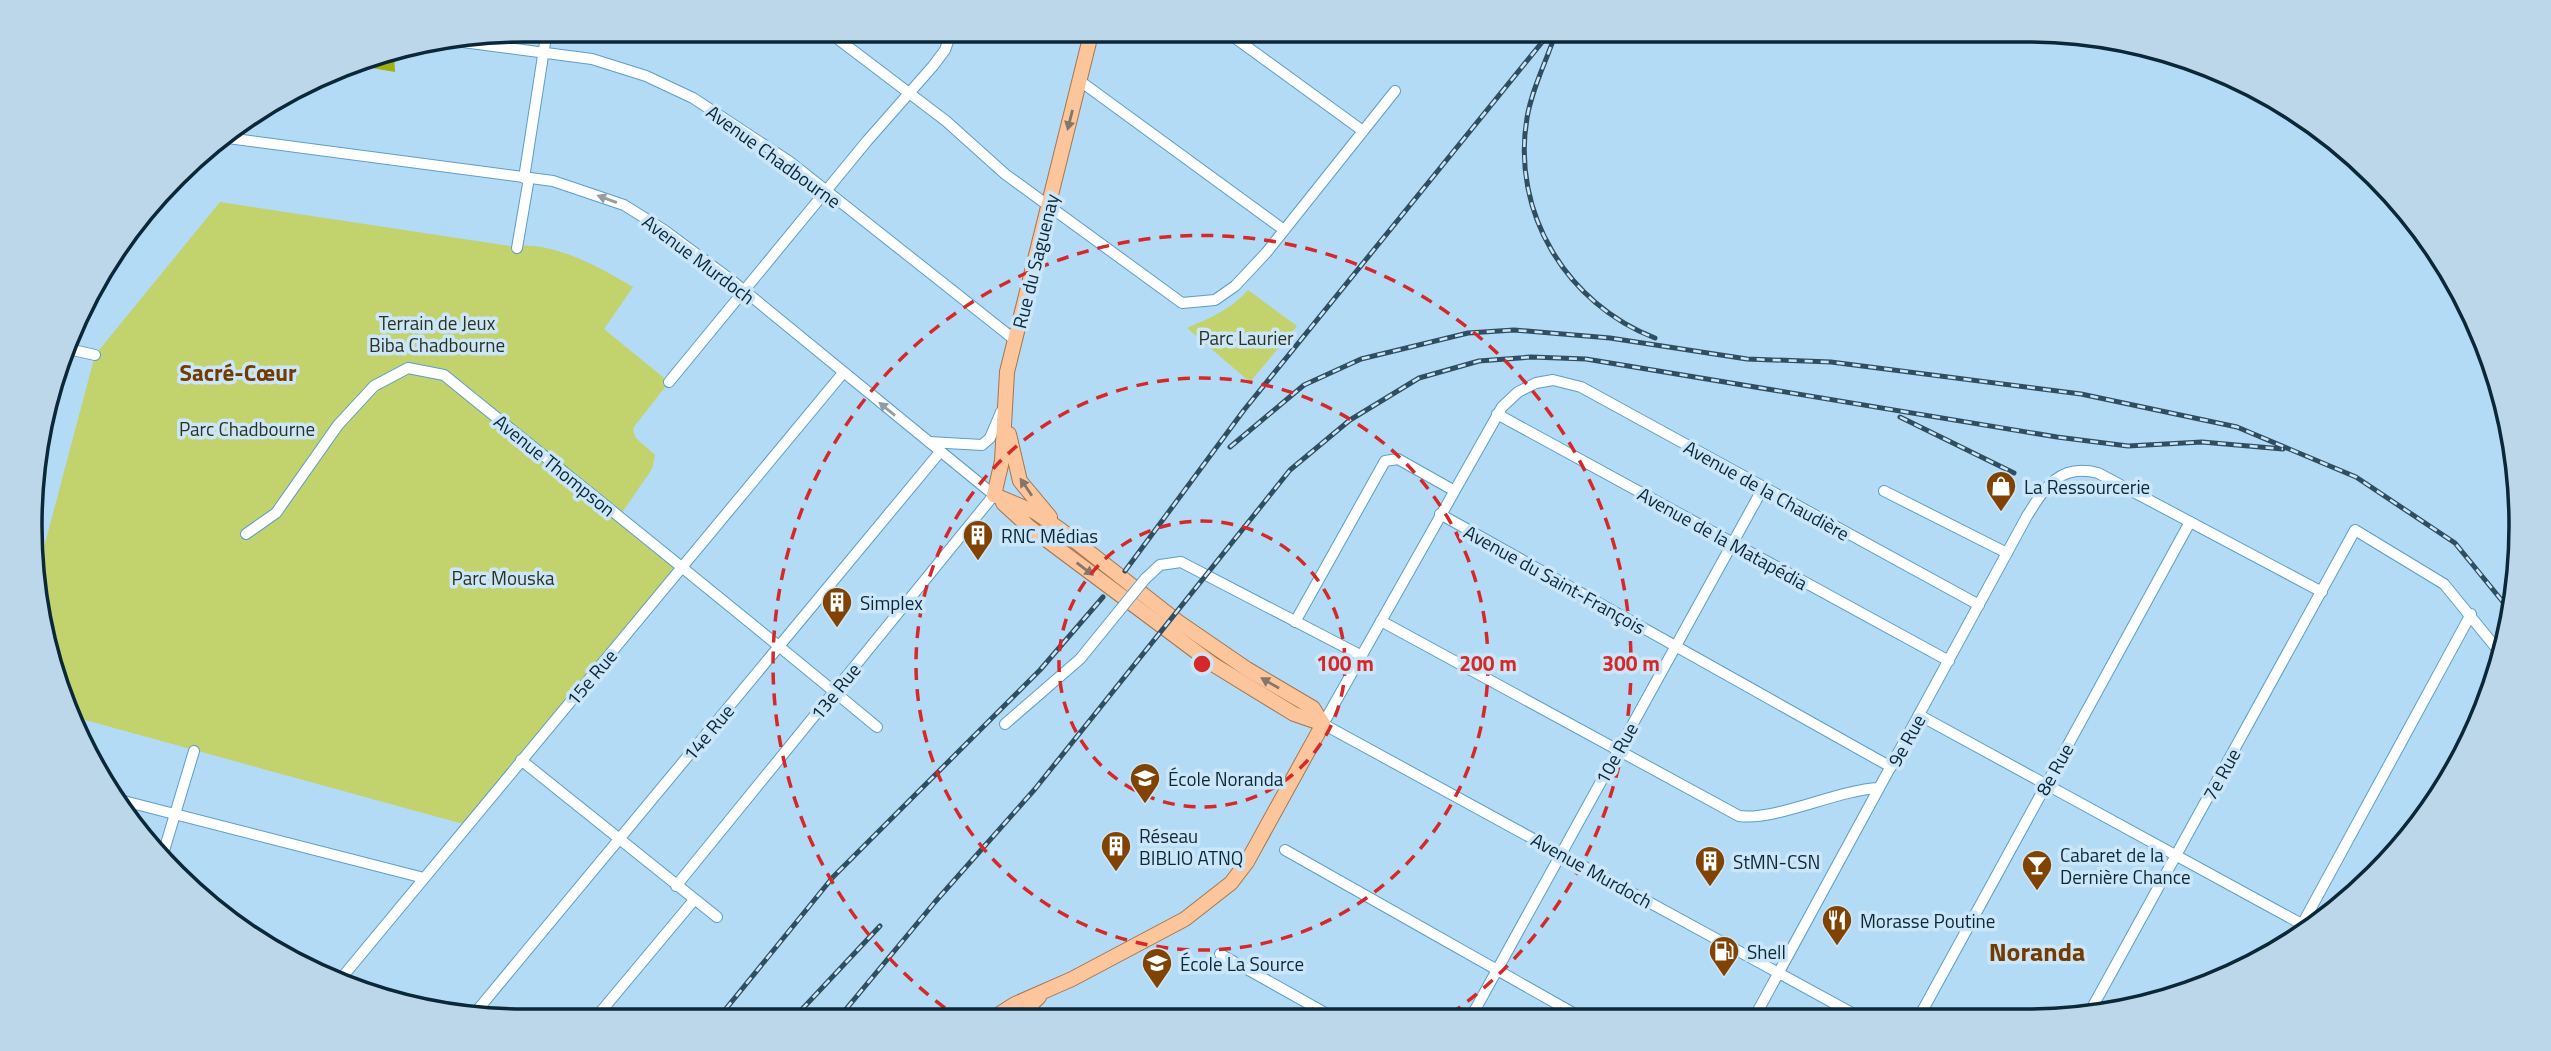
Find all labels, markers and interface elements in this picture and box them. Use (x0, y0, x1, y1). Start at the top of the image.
street label: Avenue Chadbourne (701, 97, 847, 215)
one-way arrow (1064, 109, 1075, 131)
street label: Rue du Saguenay (1004, 191, 1066, 331)
one-way arrow (596, 193, 617, 204)
street label: Avenue Murdoch (637, 207, 761, 311)
park label: Terrain de Jeux Biba Chadbourne (369, 308, 505, 359)
park label: Parc Laurier (1198, 323, 1294, 352)
district label: Sacré-Cœur (180, 355, 297, 390)
one-way arrow (878, 403, 896, 417)
street label: Avenue Thompson (488, 407, 622, 523)
park label: Parc Chadbourne (179, 414, 315, 443)
street label: Avenue de la Chaudière (1679, 432, 1855, 548)
shop icon: La Ressourcerie (1984, 469, 2018, 513)
place label: La Ressourcerie (2024, 472, 2150, 501)
one-way arrow (1019, 478, 1033, 496)
street label: Avenue de la Matapédia (1633, 479, 1814, 597)
street label: Avenue du Saint-François (1459, 517, 1651, 641)
building icon: RNC Médias (961, 518, 995, 562)
place label: RNC Médias (1001, 521, 1098, 550)
one-way arrow (1076, 562, 1094, 576)
park label: Parc Mouska (452, 563, 555, 592)
building icon: Simplex (820, 585, 854, 629)
place label: Simplex (860, 588, 923, 617)
street label: 15e Rue (559, 642, 623, 712)
text: 100 m (1316, 647, 1374, 679)
text: 200 m (1459, 647, 1517, 679)
text: 300 m (1602, 647, 1660, 679)
centre of rings (1190, 652, 1214, 676)
street label: 13e Rue (803, 656, 867, 726)
one-way arrow (1261, 677, 1280, 689)
street label: 14e Rue (676, 697, 740, 767)
street label: 9e Rue (1880, 709, 1932, 771)
street label: 10e Rue (1587, 717, 1645, 789)
street label: 8e Rue (2028, 738, 2080, 800)
street label: 7e Rue (2195, 743, 2247, 805)
school or university icon: École Noranda (1128, 761, 1162, 805)
place label: École Noranda (1168, 764, 1284, 793)
place label: Réseau BIBLIO ATNQ (1139, 821, 1243, 872)
street label: Avenue Murdoch (1526, 825, 1658, 915)
building icon: Réseau BIBLIO ATNQ (1099, 829, 1133, 873)
place label: Cabaret de la Dernière Chance (2060, 840, 2191, 891)
building icon: StMN-CSN (1693, 844, 1727, 888)
place label: StMN-CSN (1733, 847, 1820, 876)
bar icon: Cabaret de la Dernière Chance (2020, 848, 2054, 892)
restaurant icon: Morasse Poutine (1820, 903, 1854, 947)
place label: Morasse Poutine (1860, 906, 1995, 935)
district label: Noranda (1989, 932, 2085, 971)
fuel station icon: Shell (1707, 934, 1741, 978)
place label: Shell (1747, 937, 1786, 966)
school or university icon: École La Source (1140, 946, 1174, 990)
place label: École La Source (1180, 949, 1304, 978)

